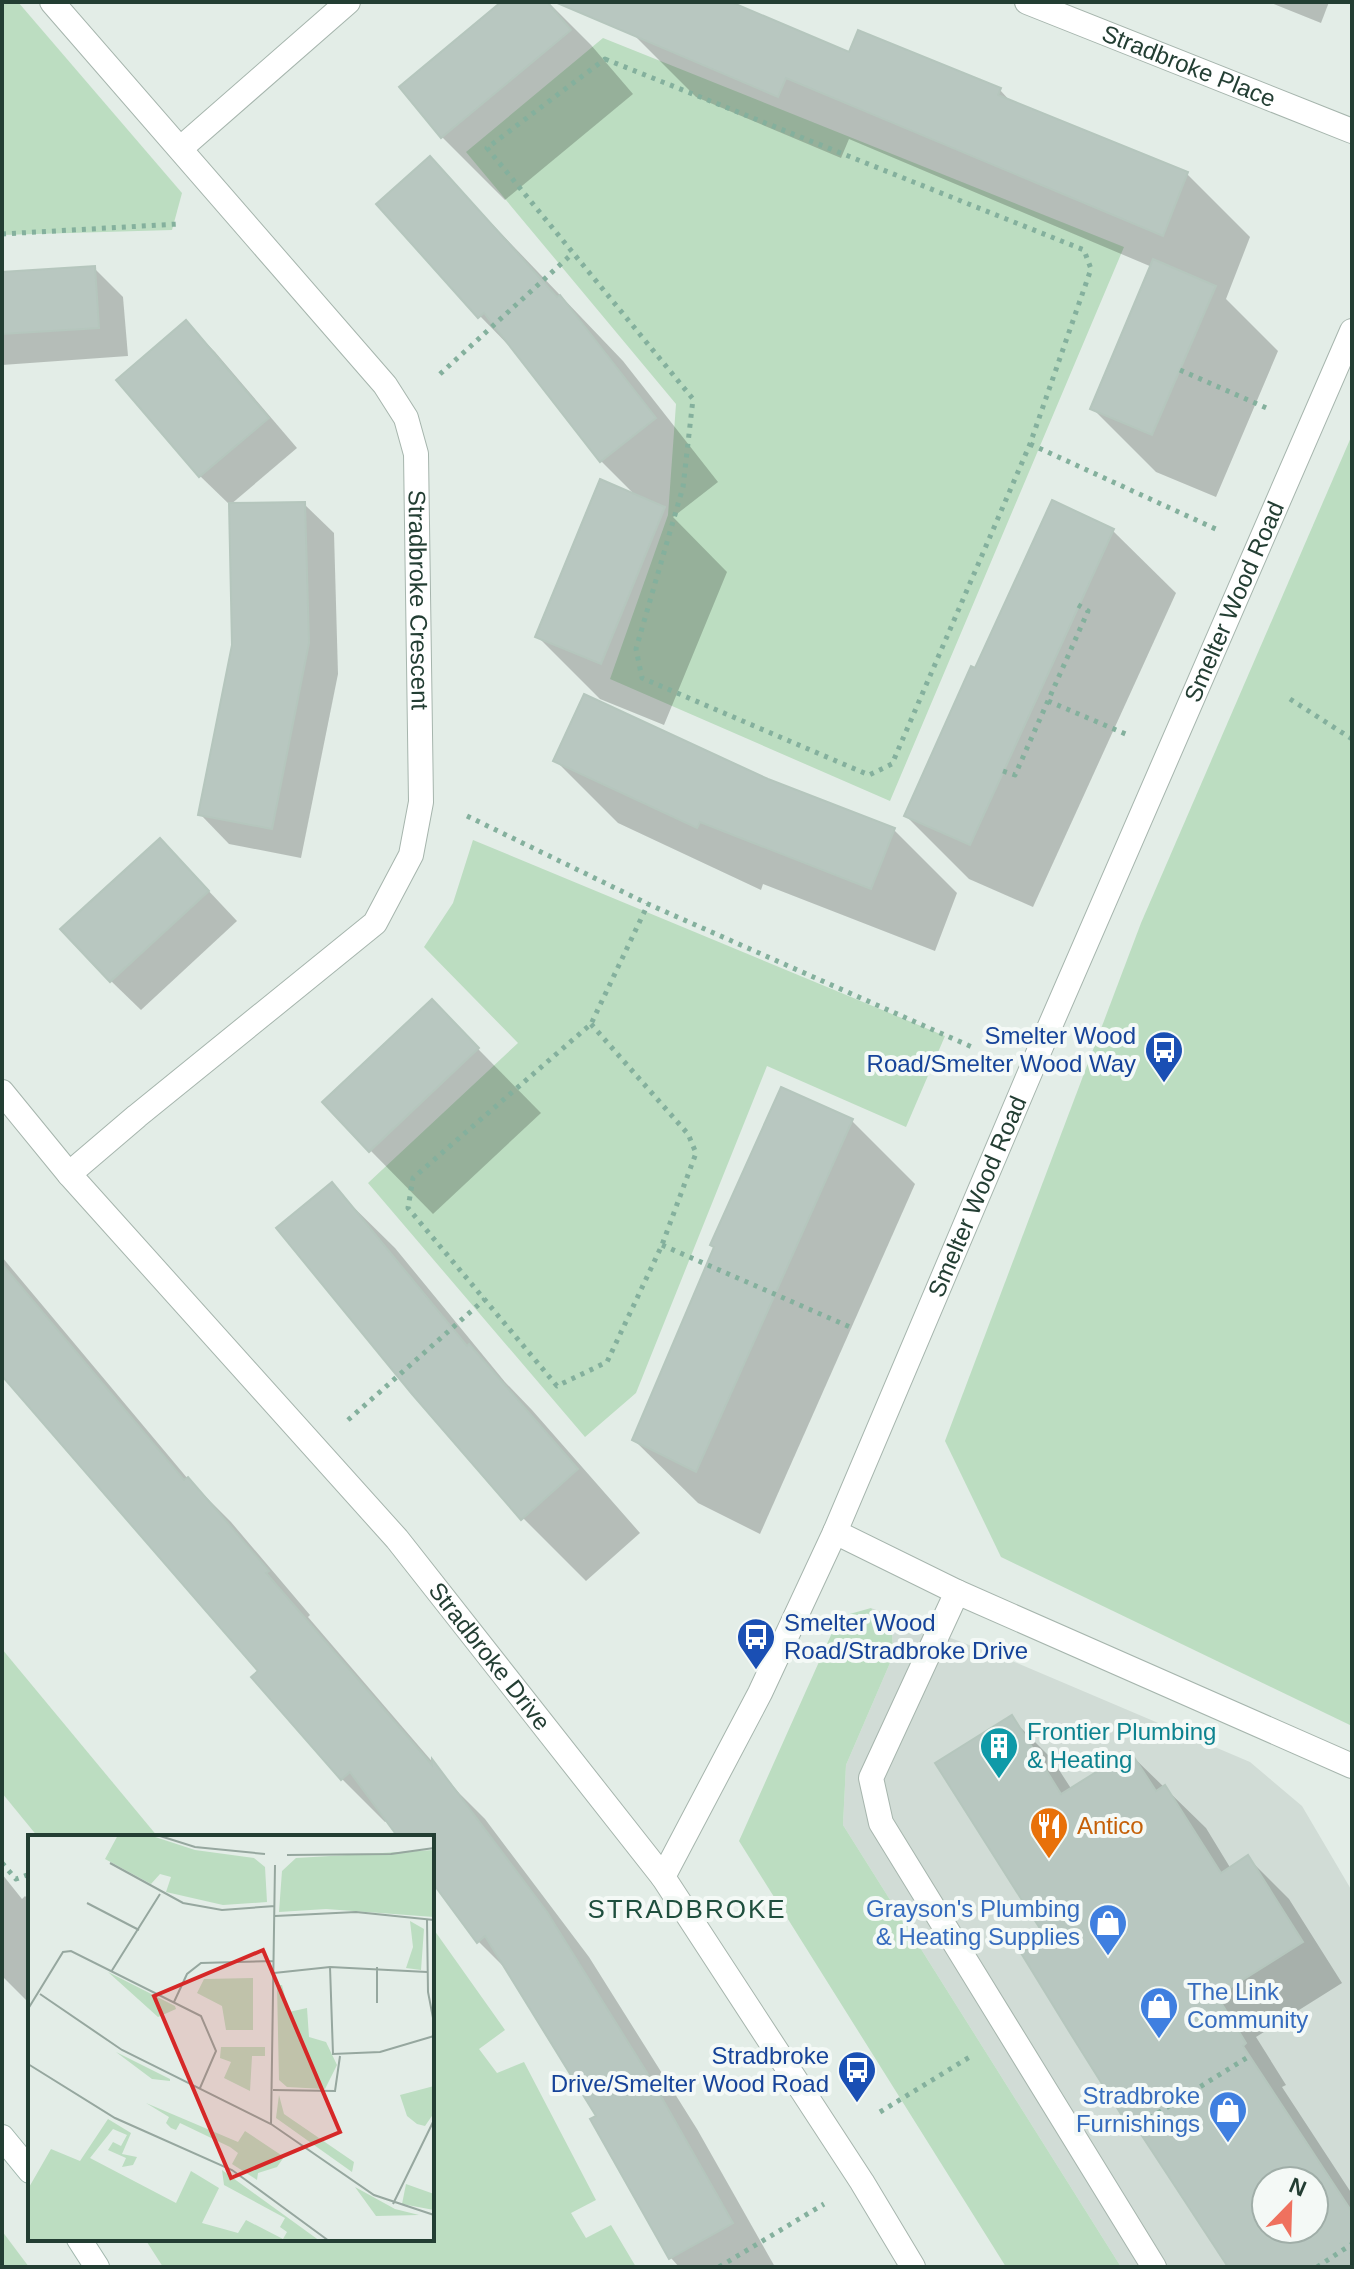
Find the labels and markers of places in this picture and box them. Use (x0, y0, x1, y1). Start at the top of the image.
place label: Smelter Wood Road/Smelter Wood Way (867, 1022, 1136, 1077)
bus stop icon: Smelter Wood Road/Smelter Wood Way (1143, 1029, 1185, 1084)
place label: Smelter Wood Road/Stradbroke Drive (784, 1609, 1028, 1664)
bus stop icon: Smelter Wood Road/Stradbroke Drive (735, 1616, 777, 1671)
place label: Frontier Plumbing & Heating (1027, 1718, 1216, 1773)
building icon: Frontier Plumbing & Heating (978, 1725, 1020, 1780)
restaurant icon: Antico (1028, 1805, 1070, 1860)
place label: Antico (1077, 1812, 1144, 1839)
place label: Grayson's Plumbing & Heating Supplies (866, 1895, 1080, 1950)
shop icon: Grayson's Plumbing & Heating Supplies (1087, 1902, 1129, 1957)
place label: The Link Community (1187, 1978, 1308, 2033)
shop icon: The Link Community (1138, 1985, 1180, 2040)
place label: Stradbroke Drive/Smelter Wood Road (551, 2042, 829, 2097)
bus stop icon: Stradbroke Drive/Smelter Wood Road (836, 2049, 878, 2104)
place label: Stradbroke Furnishings (1076, 2082, 1200, 2137)
shop icon: Stradbroke Furnishings (1207, 2089, 1249, 2144)

